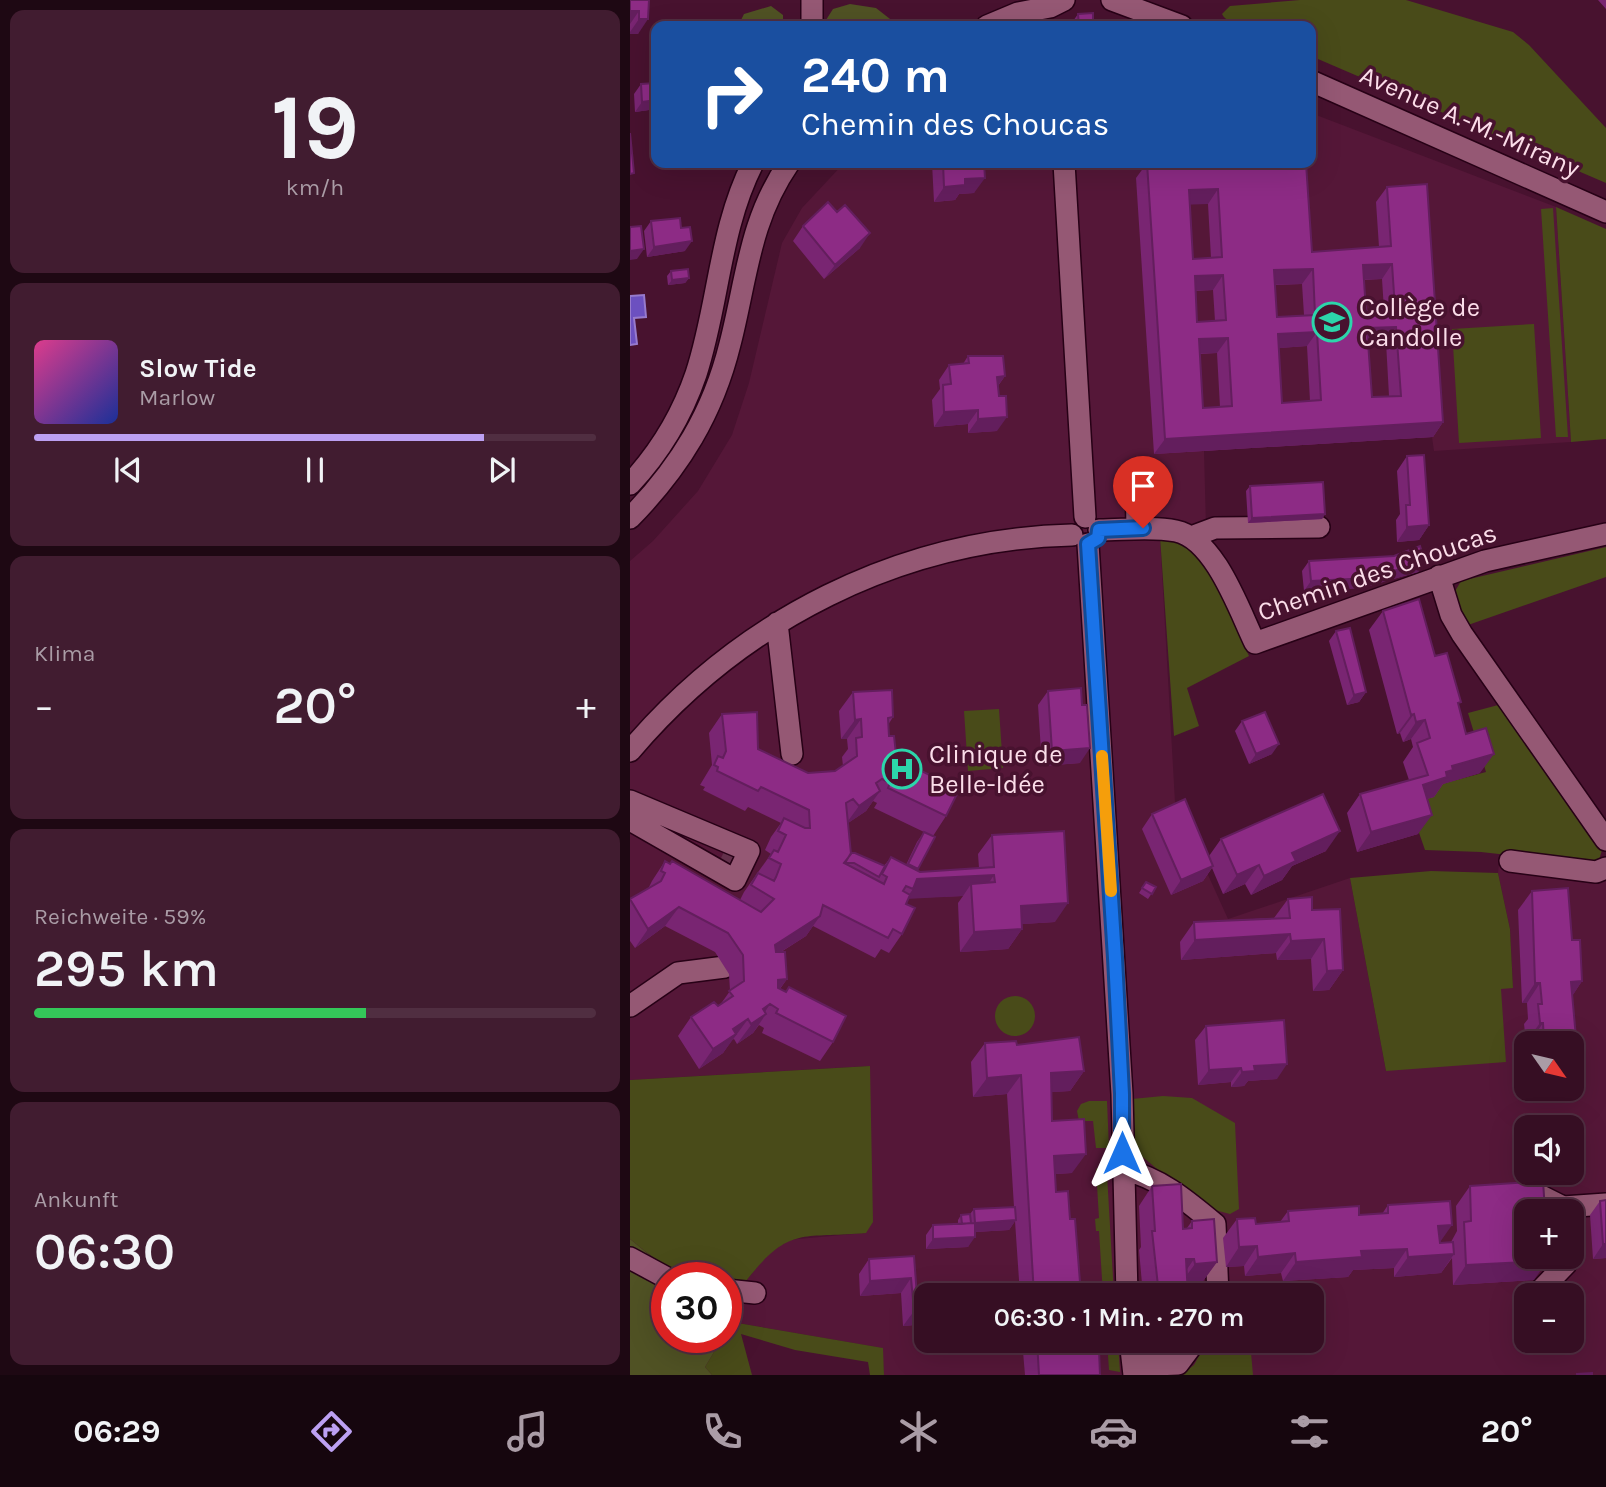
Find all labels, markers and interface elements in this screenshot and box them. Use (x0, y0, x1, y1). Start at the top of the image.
text: 240 m (801, 47, 950, 104)
icon: right (686, 49, 777, 140)
street label: Avenue A.-M.-Mirany (1355, 59, 1585, 184)
text: 19 (271, 75, 359, 181)
text: Chemin des Choucas (801, 106, 1109, 143)
text: km/h (286, 174, 344, 201)
place label: Collège de Candolle (1359, 292, 1480, 353)
school or university icon: Collège de Candolle (1311, 301, 1353, 343)
text: Slow Tide (139, 353, 257, 384)
text: Marlow (139, 384, 215, 411)
icon: previous (109, 451, 147, 489)
icon: pause (296, 451, 334, 489)
icon: next (483, 451, 521, 489)
pin (1113, 456, 1173, 528)
icon: arrive (1124, 467, 1162, 505)
street label: Chemin des Choucas (1254, 517, 1501, 628)
text: Klima (34, 640, 95, 667)
text: 20° (274, 675, 356, 736)
text: − (34, 684, 54, 729)
text: + (576, 684, 596, 729)
place label: Clinique de Belle-Idée (929, 739, 1063, 800)
hospital icon: Clinique de Belle-Idée (881, 748, 923, 790)
text: Reichweite · 59% (34, 903, 206, 930)
text: 295 km (34, 938, 219, 999)
north arrow (1514, 1031, 1584, 1101)
map controls (1514, 1031, 1584, 1353)
button: sound (1514, 1115, 1584, 1185)
position arrow (1085, 1116, 1159, 1190)
text: Ankunft (34, 1186, 118, 1213)
button: + (1514, 1199, 1584, 1269)
text: 06:30 (34, 1221, 175, 1282)
speed limit sign: 30 (651, 1262, 742, 1353)
button: − (1514, 1283, 1584, 1353)
text: 06:30 · 1 Min. · 270 m (994, 1302, 1244, 1333)
icon: directions (307, 1407, 356, 1456)
icon: music (503, 1407, 552, 1456)
icon: phone (698, 1407, 747, 1456)
icon: climate (894, 1407, 943, 1456)
icon: car (1089, 1407, 1138, 1456)
icon: filters (1285, 1407, 1334, 1456)
text: 06:29 (73, 1413, 160, 1450)
text: 20° (1481, 1413, 1533, 1450)

